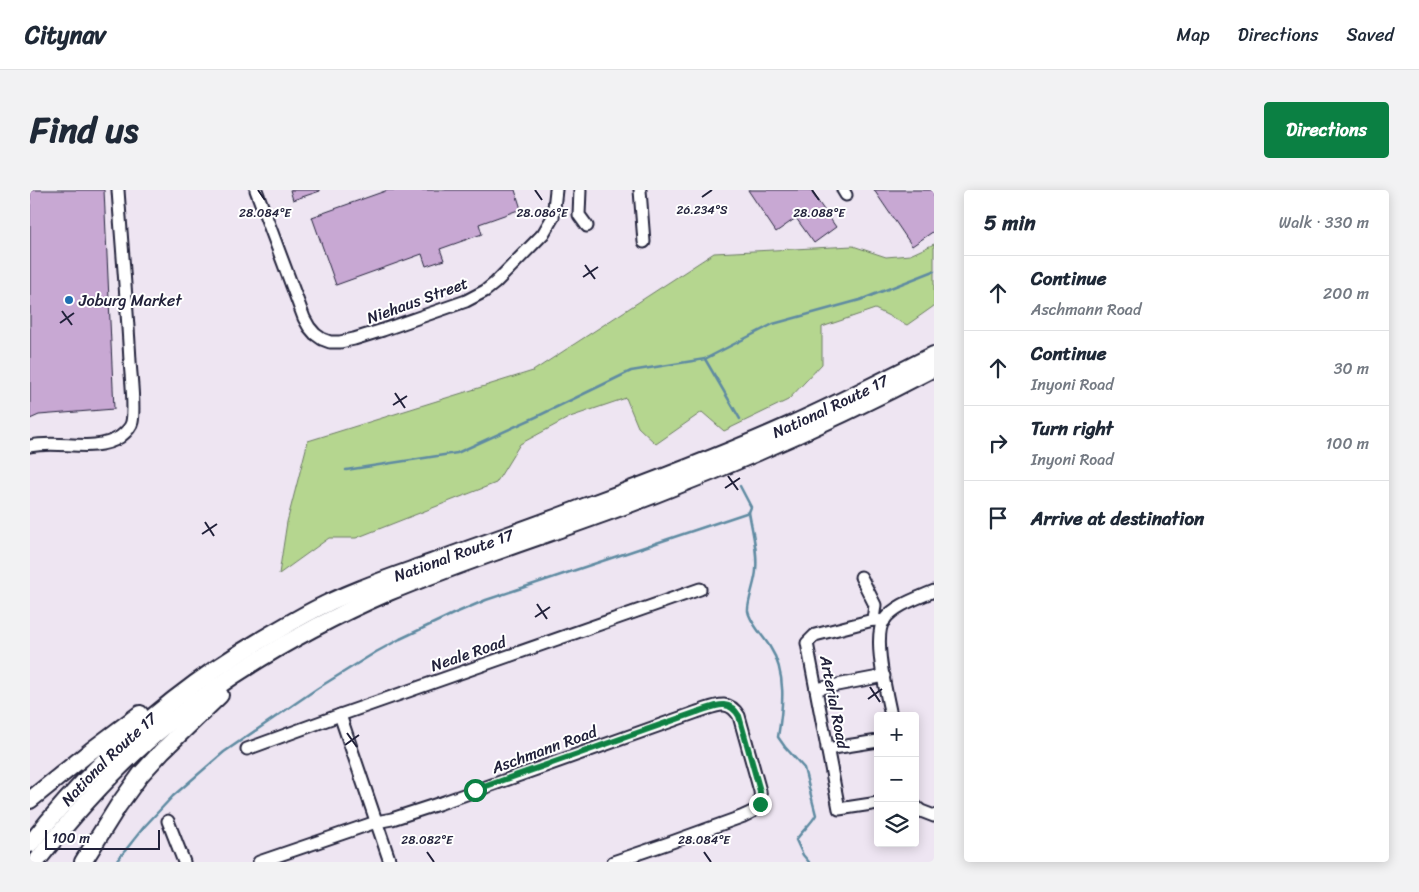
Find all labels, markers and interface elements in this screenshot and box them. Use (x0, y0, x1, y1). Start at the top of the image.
text: Citynav (25, 14, 106, 56)
text: Map (1177, 19, 1210, 51)
text: Directions (1238, 19, 1319, 51)
text: Saved (1347, 19, 1394, 51)
text: Find us (30, 99, 138, 161)
button: Directions (1264, 102, 1389, 158)
text: 26.234°S (676, 199, 728, 221)
text: 28.084°E (239, 202, 292, 224)
text: 28.086°E (516, 202, 569, 224)
text: 28.088°E (793, 202, 846, 224)
text: 5 min (984, 204, 1036, 242)
text: Walk · 330 m (1279, 208, 1369, 237)
text: Continue (1031, 262, 1107, 295)
street label: Niehaus Street (362, 269, 472, 332)
icon: ahead (984, 279, 1012, 307)
text: 200 m (1323, 279, 1369, 308)
place label: Joburg Market (78, 286, 182, 315)
marker: Joburg Market (63, 294, 75, 306)
text: Aschmann Road (1031, 295, 1141, 324)
text: Continue (1031, 337, 1107, 370)
icon: ahead (984, 354, 1012, 382)
text: 30 m (1334, 354, 1369, 383)
street label: National Route 17 (767, 366, 894, 446)
text: Inyoni Road (1031, 370, 1114, 399)
text: Turn right (1031, 412, 1113, 445)
icon: right (984, 429, 1012, 457)
text: 100 m (1325, 429, 1369, 458)
text: Inyoni Road (1031, 445, 1114, 474)
text: Arrive at destination (1031, 502, 1204, 535)
icon: arrive (984, 504, 1012, 532)
street label: National Route 17 (390, 520, 518, 590)
street label: Neale Road (427, 627, 511, 680)
street label: Arterial Road (811, 652, 858, 753)
street label: National Route 17 (54, 704, 164, 813)
map controls (874, 712, 919, 847)
button: + (874, 712, 919, 757)
street label: Aschmann Road (486, 716, 602, 782)
button: − (874, 757, 919, 802)
route start (464, 779, 487, 802)
route end (749, 793, 772, 816)
button: layers (874, 802, 919, 847)
text: 100 m (52, 826, 90, 851)
scale bar (45, 827, 160, 850)
text: 28.082°E (401, 829, 454, 851)
text: 28.084°E (678, 829, 731, 851)

